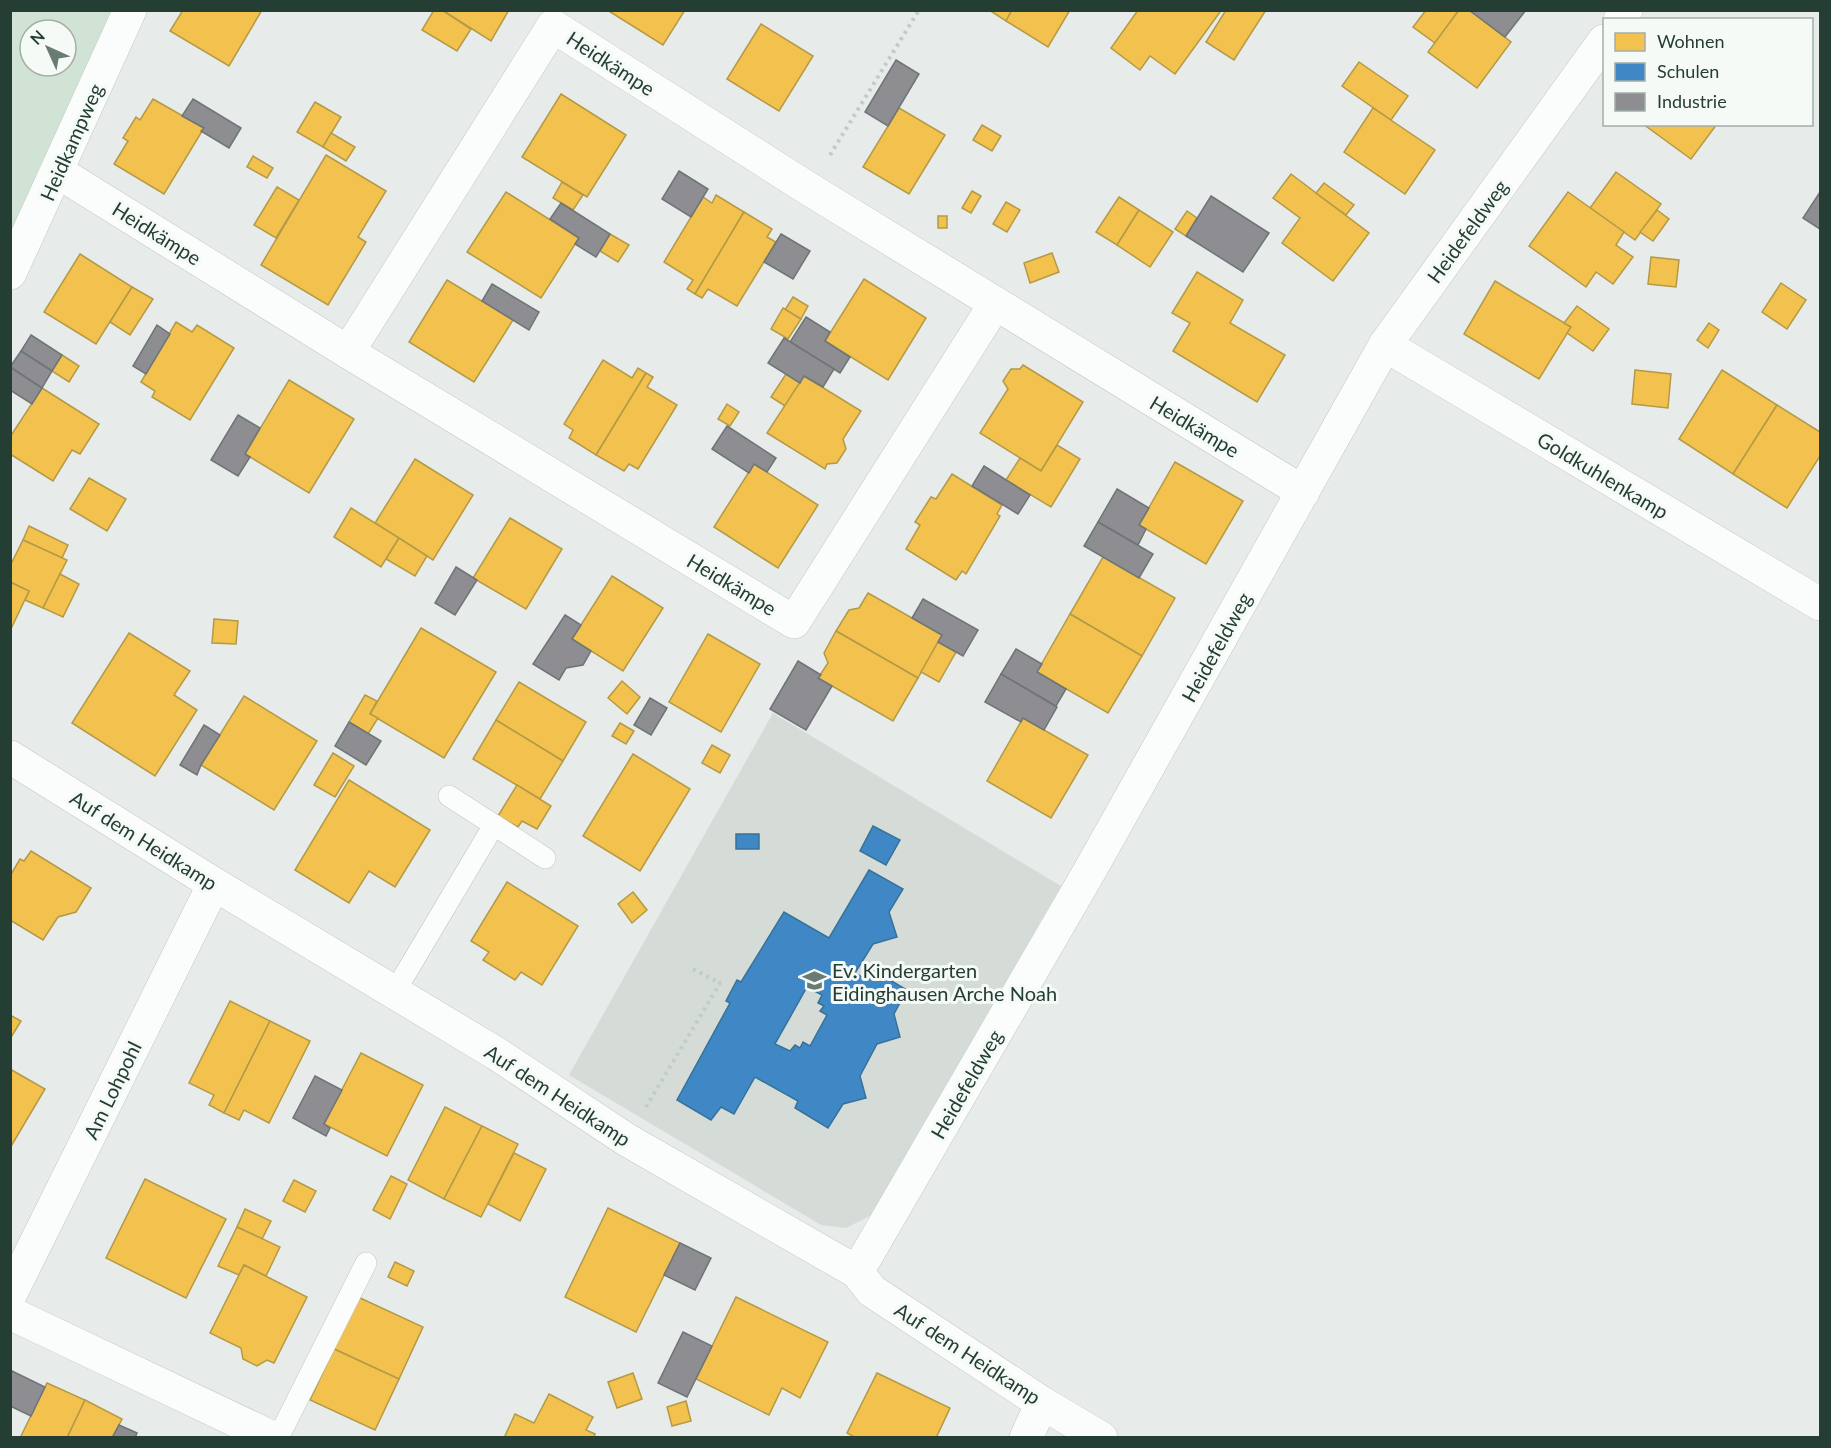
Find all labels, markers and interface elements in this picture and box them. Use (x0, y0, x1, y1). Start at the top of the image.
north arrow (18, 18, 78, 78)
legend (1603, 18, 1813, 126)
text: N (26, 26, 48, 48)
street label: Heidkämpe (563, 26, 659, 100)
text: Wohnen (1657, 30, 1724, 52)
text: Schulen (1657, 60, 1719, 82)
street label: Heidkampweg (34, 80, 108, 204)
text: Industrie (1657, 90, 1727, 112)
street label: Heidefeldweg (1422, 175, 1512, 287)
street label: Heidkämpe (108, 196, 206, 270)
street label: Heidkämpe (1146, 390, 1244, 462)
street label: Goldkuhlenkamp (1533, 426, 1673, 524)
street label: Heidkämpe (683, 548, 781, 620)
street label: Heidefeldweg (1176, 588, 1256, 706)
street label: Auf dem Heidkamp (66, 785, 222, 895)
place label: Ev. Kindergarten Eidinghausen Arche Noah (832, 958, 1057, 1005)
school or university icon: Ev. Kindergarten Eidinghausen Arche Noah (801, 968, 827, 994)
street label: Heidefeldweg (925, 1025, 1007, 1143)
street label: Am Lohpohl (78, 1037, 146, 1143)
street label: Auf dem Heidkamp (481, 1039, 635, 1151)
street label: Auf dem Heidkamp (891, 1297, 1045, 1409)

